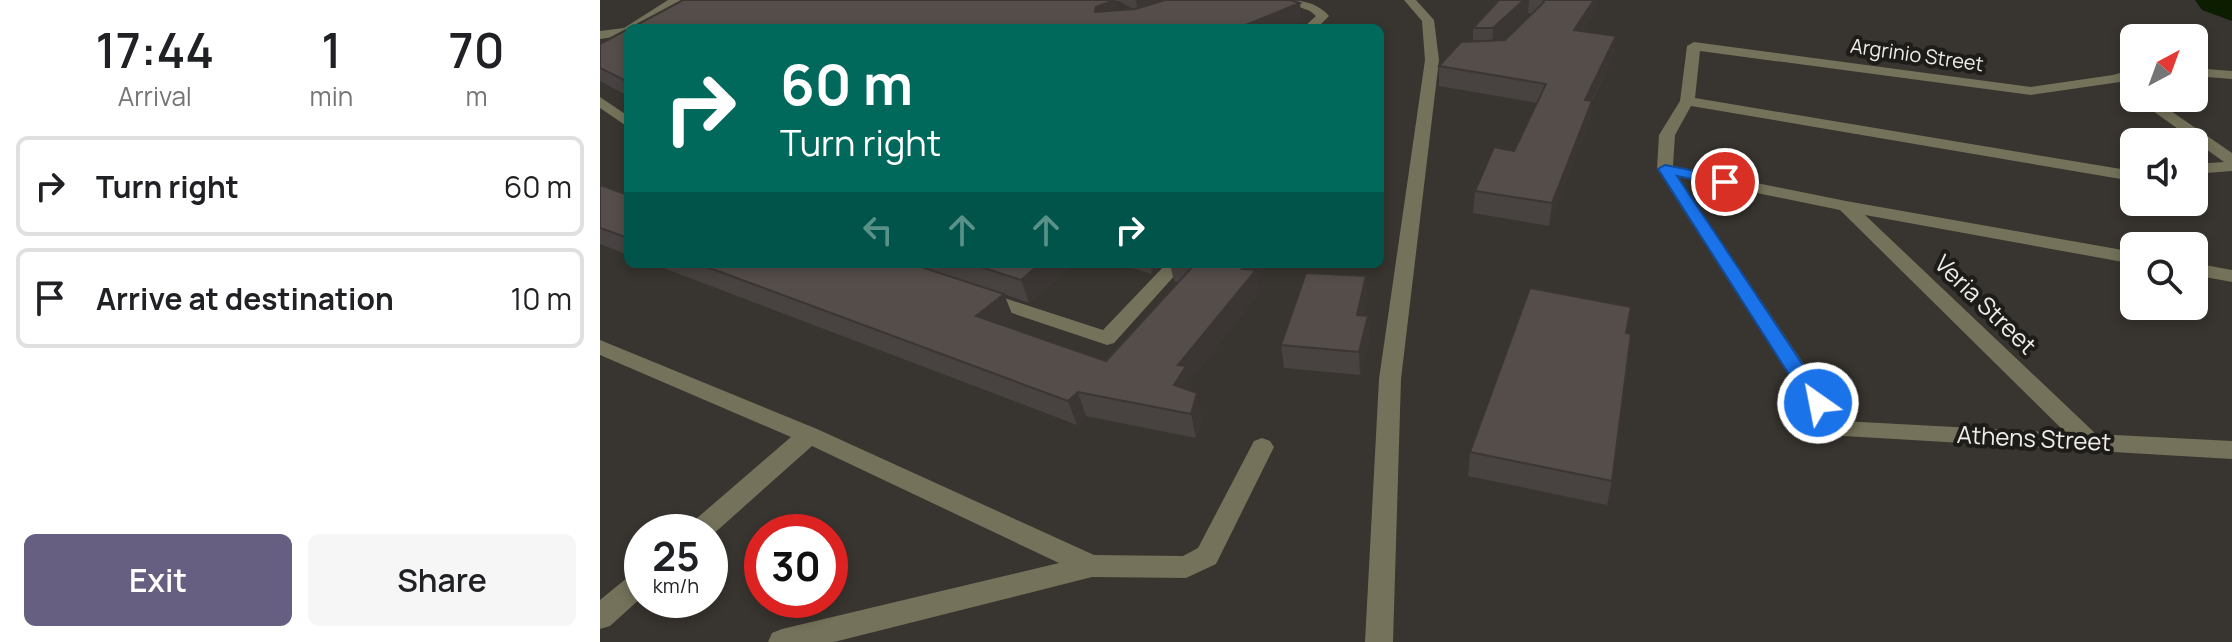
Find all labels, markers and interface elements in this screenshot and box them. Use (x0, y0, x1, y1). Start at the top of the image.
text: 17:44 (95, 17, 214, 82)
text: 1 (321, 17, 342, 82)
text: 70 (449, 17, 505, 82)
north arrow (2120, 24, 2208, 112)
map controls (2120, 24, 2208, 320)
street label: Argrinio Street (1849, 32, 1985, 77)
text: 60 m (780, 45, 913, 122)
icon: right (648, 56, 752, 160)
text: Arrival (118, 78, 192, 114)
text: min (310, 78, 353, 114)
text: m (466, 78, 488, 114)
text: Turn right (780, 118, 941, 167)
button: sound (2120, 128, 2208, 216)
pin (1691, 148, 1759, 216)
icon: arrive (1703, 160, 1747, 204)
icon: right (28, 164, 72, 208)
text: Turn right (96, 166, 239, 207)
text: 60 m (504, 166, 572, 207)
icon: left (856, 208, 900, 252)
icon: ahead (940, 208, 984, 252)
icon: ahead (1024, 208, 1068, 252)
icon: right (1108, 208, 1152, 252)
button: search (2120, 232, 2208, 320)
street label: Veria Street (1928, 247, 2044, 361)
icon: arrive (28, 276, 72, 320)
text: Arrive at destination (96, 278, 394, 319)
text: 10 m (511, 278, 572, 319)
position arrow (1776, 361, 1860, 445)
street label: Athens Street (1956, 417, 2112, 458)
speed limit sign: 30 (744, 514, 848, 618)
text: 25 (652, 528, 700, 583)
button: Exit (24, 534, 292, 626)
button: Share (308, 534, 576, 626)
text: km/h (653, 572, 699, 599)

